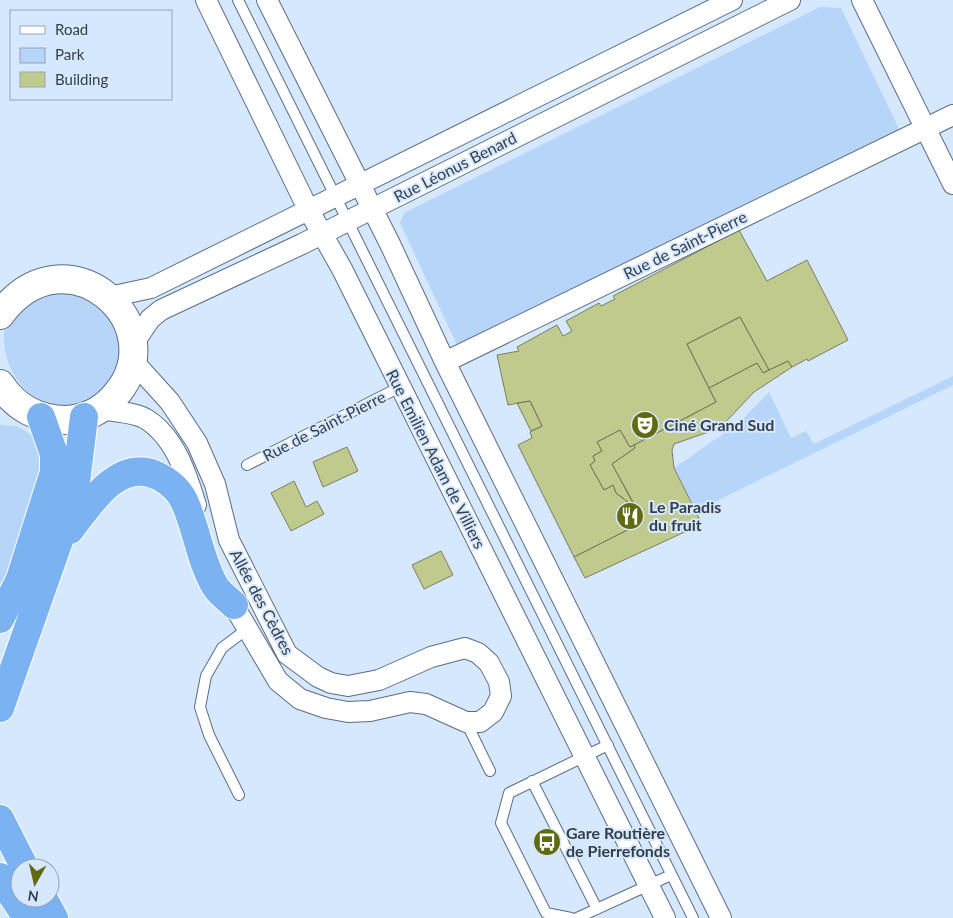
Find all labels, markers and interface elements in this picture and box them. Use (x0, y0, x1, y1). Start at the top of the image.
legend (10, 10, 172, 100)
text: Road (55, 20, 88, 38)
text: Park (55, 45, 85, 63)
text: Building (55, 70, 108, 88)
street label: Rue Léonus Benard (390, 127, 519, 206)
street label: Rue de Saint-Pierre (620, 206, 750, 283)
street label: Rue Emilien Adam de Villiers (383, 366, 490, 552)
street label: Rue de Saint-Pierre (259, 386, 388, 465)
theatre icon: Ciné Grand Sud (630, 410, 660, 440)
place label: Ciné Grand Sud (664, 415, 774, 434)
place label: Le Paradis du fruit (649, 497, 721, 534)
restaurant icon: Le Paradis du fruit (615, 501, 645, 531)
street label: Allée des Cèdres (227, 546, 298, 658)
place label: Gare Routière de Pierrefonds (566, 823, 670, 860)
bus stop icon: Gare Routière de Pierrefonds (532, 827, 562, 857)
north arrow (10, 858, 60, 908)
text: N (27, 887, 40, 906)

